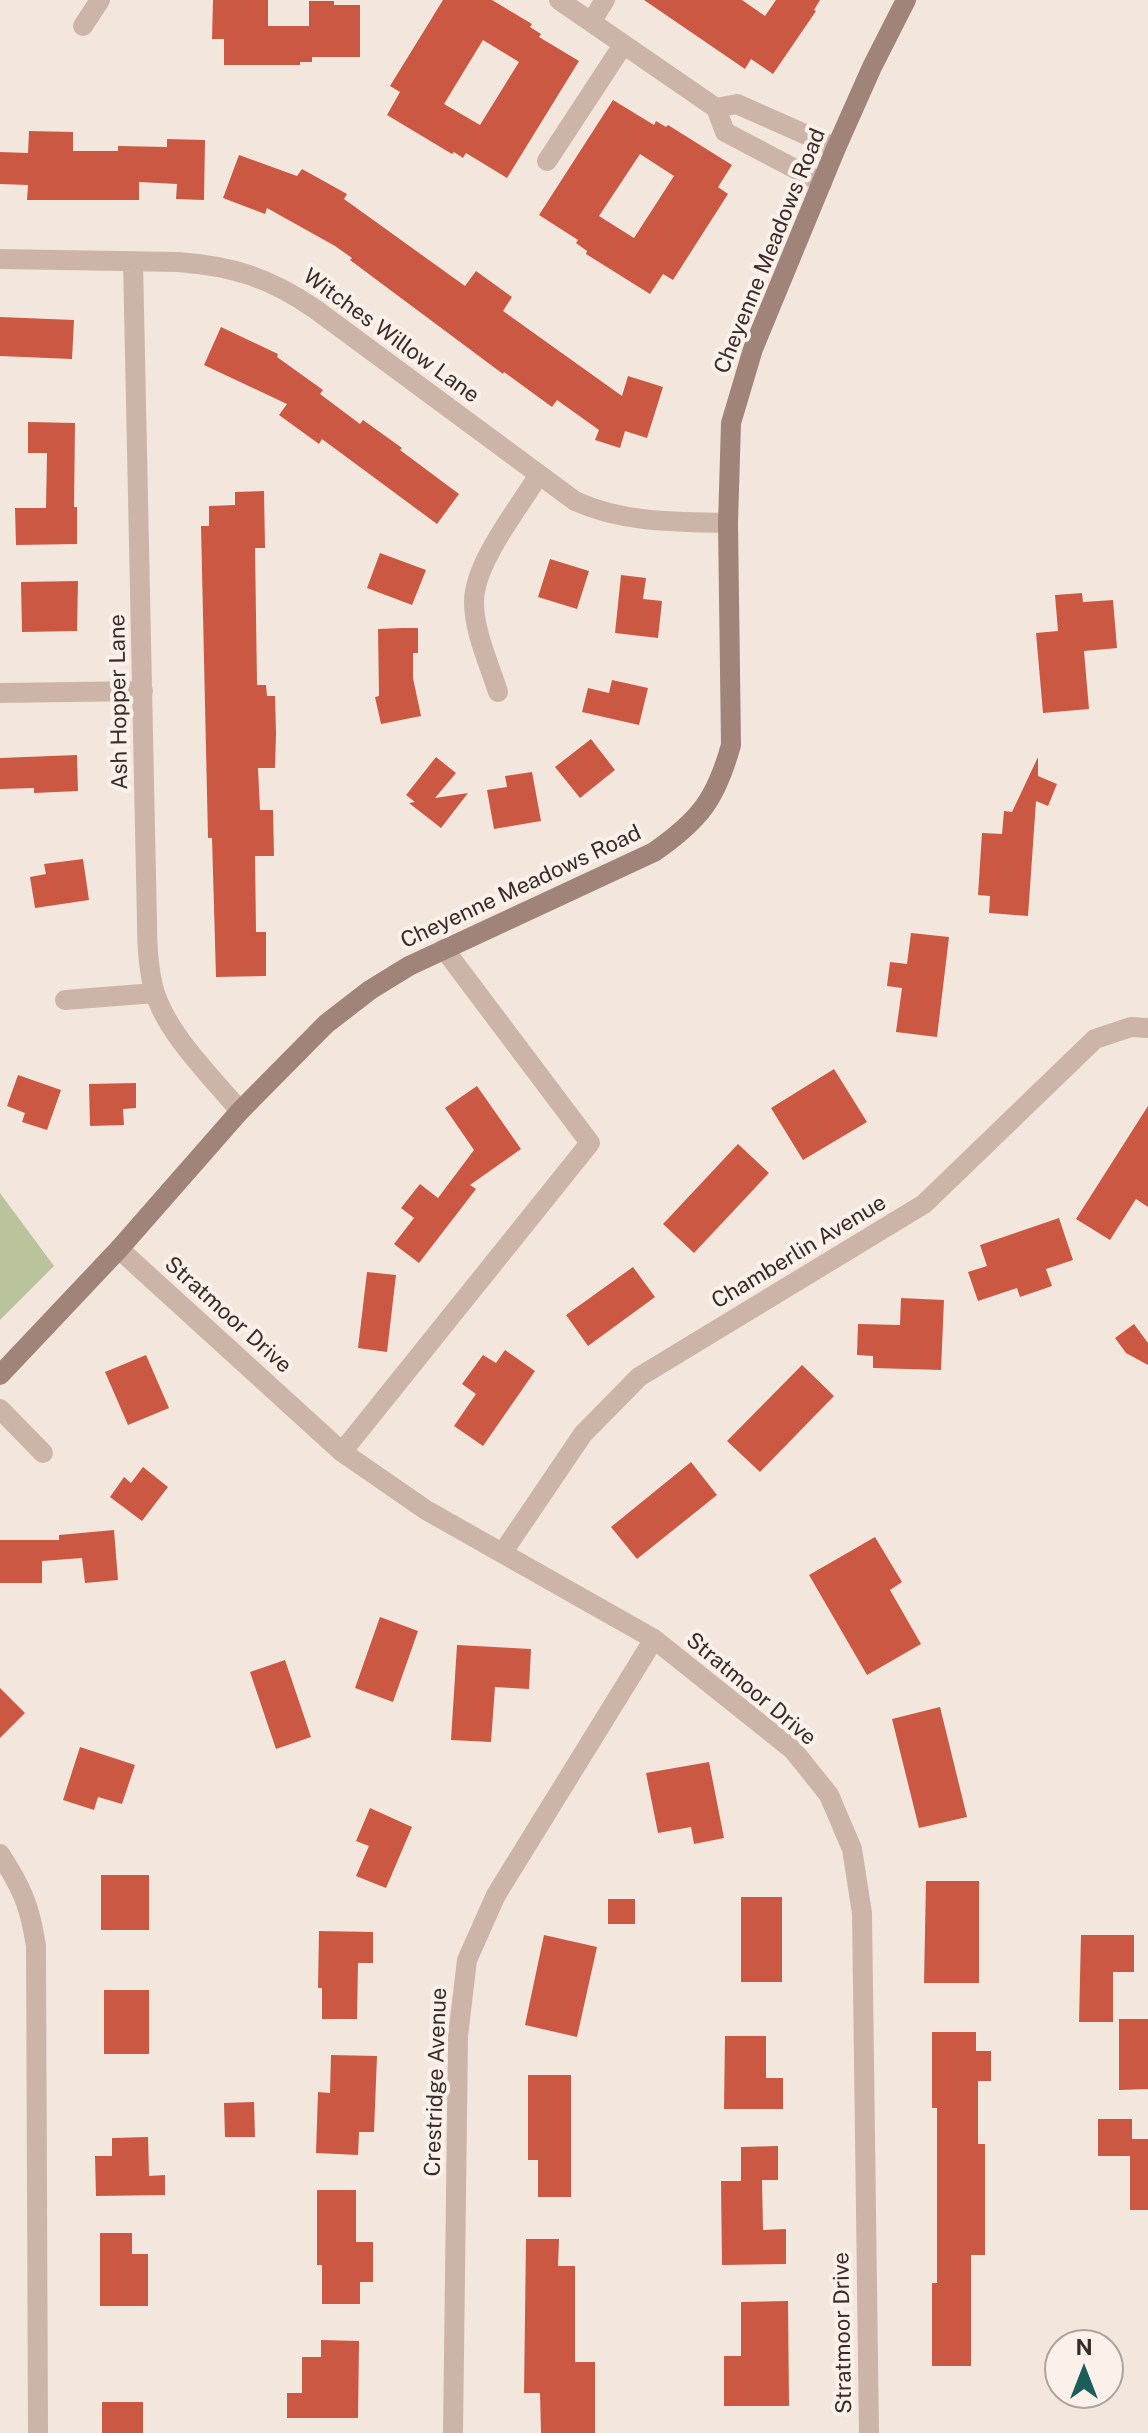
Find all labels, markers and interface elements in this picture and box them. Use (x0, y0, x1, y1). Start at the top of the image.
street label: Cheyenne Meadows Road (709, 125, 831, 377)
street label: Witches Willow Lane (298, 263, 484, 409)
street label: Ash Hopper Lane (104, 614, 134, 790)
street label: Cheyenne Meadows Road (397, 820, 645, 954)
street label: Chamberlin Avenue (707, 1189, 891, 1315)
street label: Stratmoor Drive (159, 1251, 297, 1379)
street label: Stratmoor Drive (681, 1627, 821, 1751)
street label: Crestridge Avenue (420, 1987, 452, 2177)
street label: Stratmoor Drive (828, 2252, 858, 2414)
north arrow (1044, 2329, 1124, 2409)
text: N (1075, 2334, 1093, 2360)

